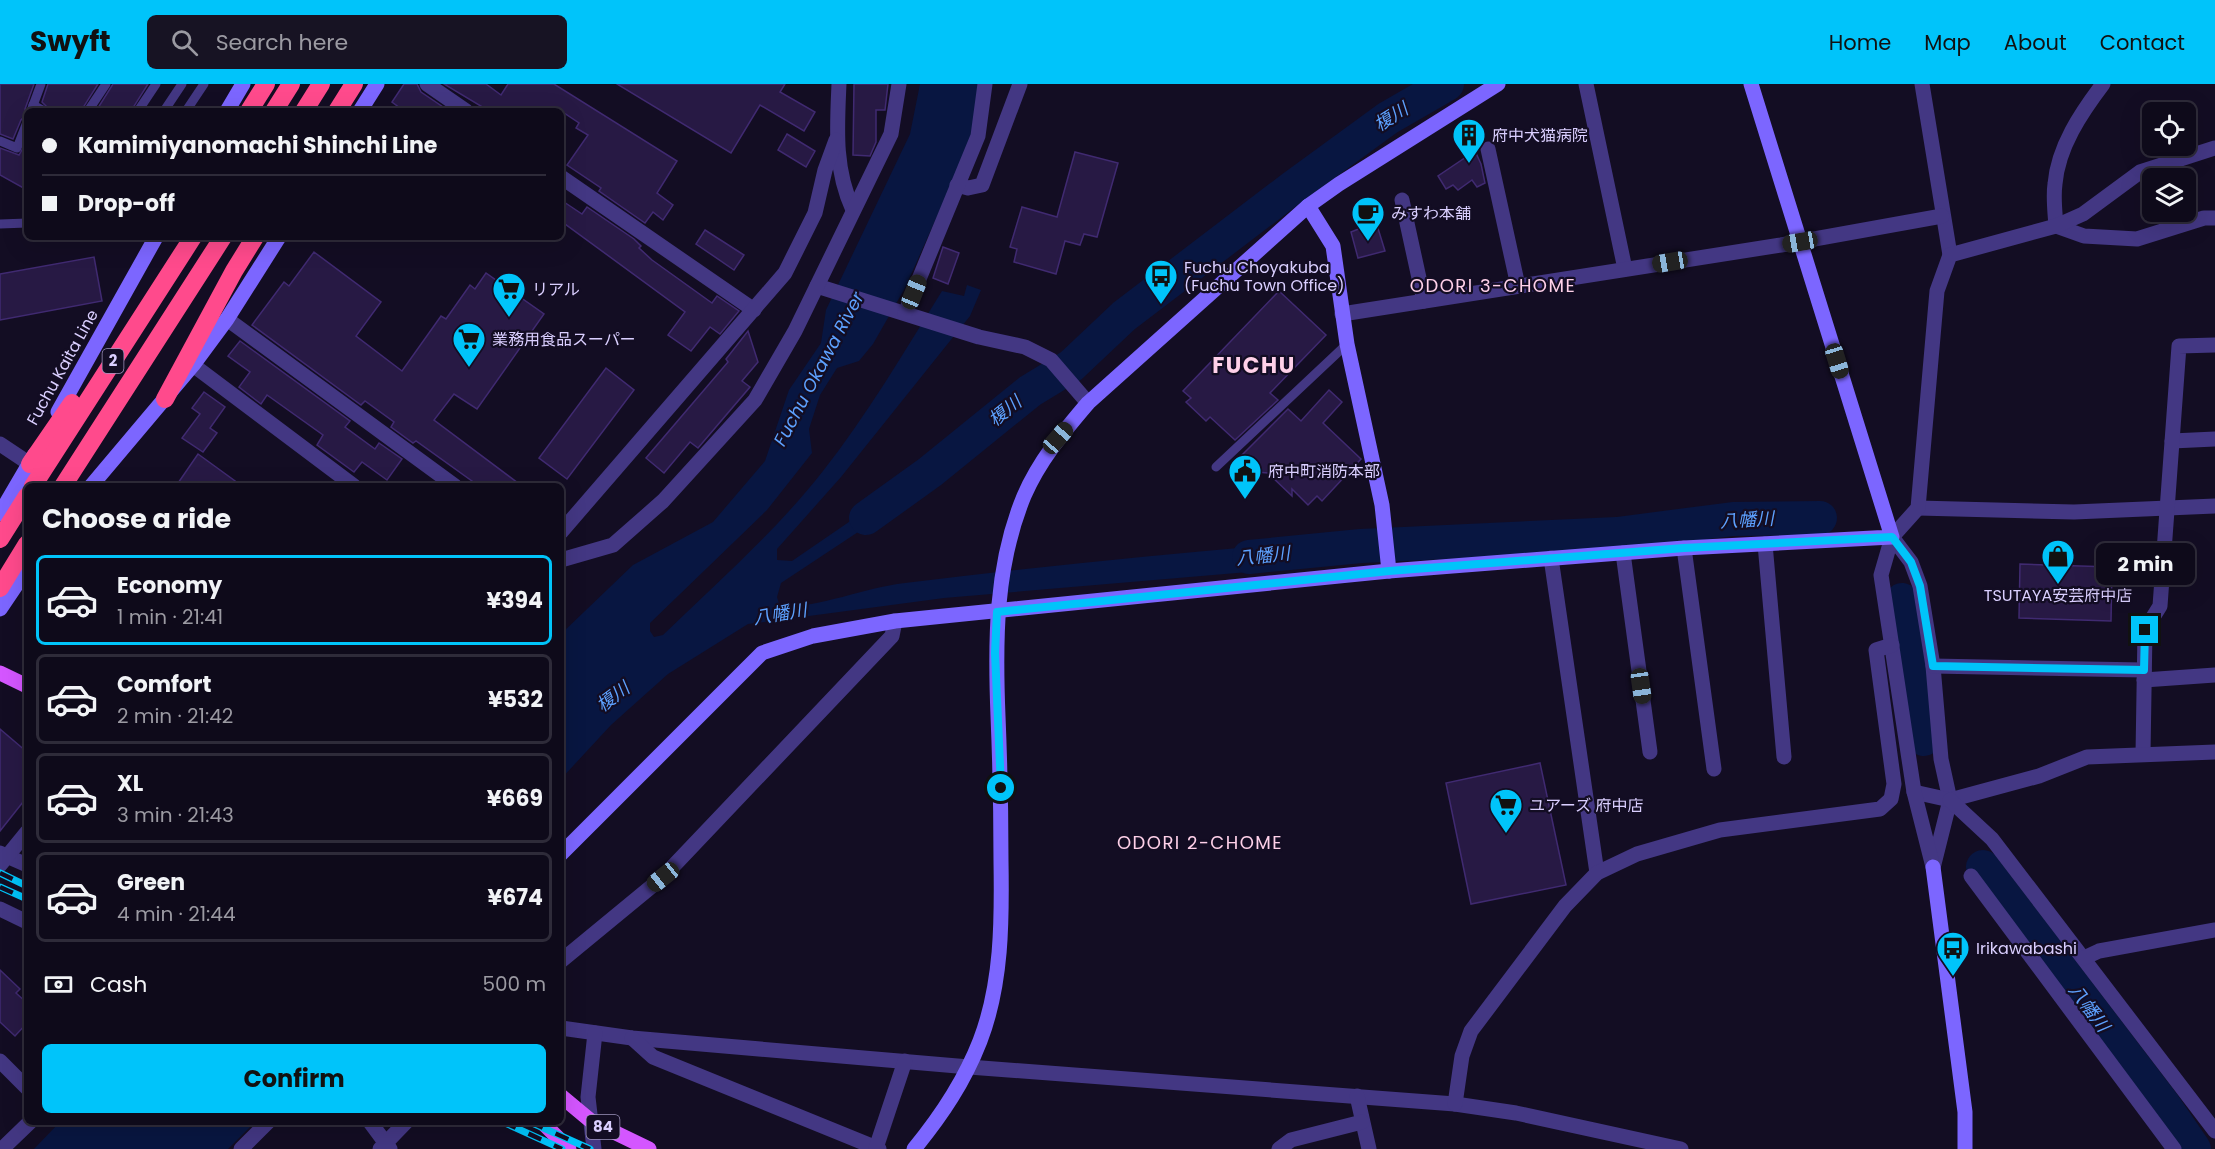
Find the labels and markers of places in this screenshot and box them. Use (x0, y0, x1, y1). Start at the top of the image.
building icon: 府中犬猫病院 (1451, 117, 1487, 164)
place label: 府中犬猫病院 (1492, 124, 1588, 147)
cafe icon: みすわ本舗 (1350, 195, 1386, 242)
place label: みすわ本舗 (1391, 202, 1471, 225)
place label: Fuchu Choyakuba (Fuchu Town Office) (1184, 256, 1345, 297)
bus stop icon: Fuchu Choyakuba (Fuchu Town Office) (1143, 258, 1179, 305)
supermarket icon: リアル (491, 271, 527, 318)
place label: リアル (532, 278, 580, 301)
supermarket icon: 業務用食品スーパー (451, 321, 487, 368)
place label: 業務用食品スーパー (492, 328, 636, 351)
public building icon: 府中町消防本部 (1227, 453, 1263, 500)
place label: 府中町消防本部 (1268, 460, 1380, 483)
shop icon: TSUTAYA安芸府中店 (2040, 538, 2076, 585)
place label: TSUTAYA安芸府中店 (1984, 584, 2132, 607)
supermarket icon: ユアーズ 府中店 (1488, 787, 1524, 834)
place label: ユアーズ 府中店 (1529, 794, 1644, 817)
bus stop icon: Irikawabashi (1935, 930, 1971, 977)
place label: Irikawabashi (1976, 937, 2077, 960)

